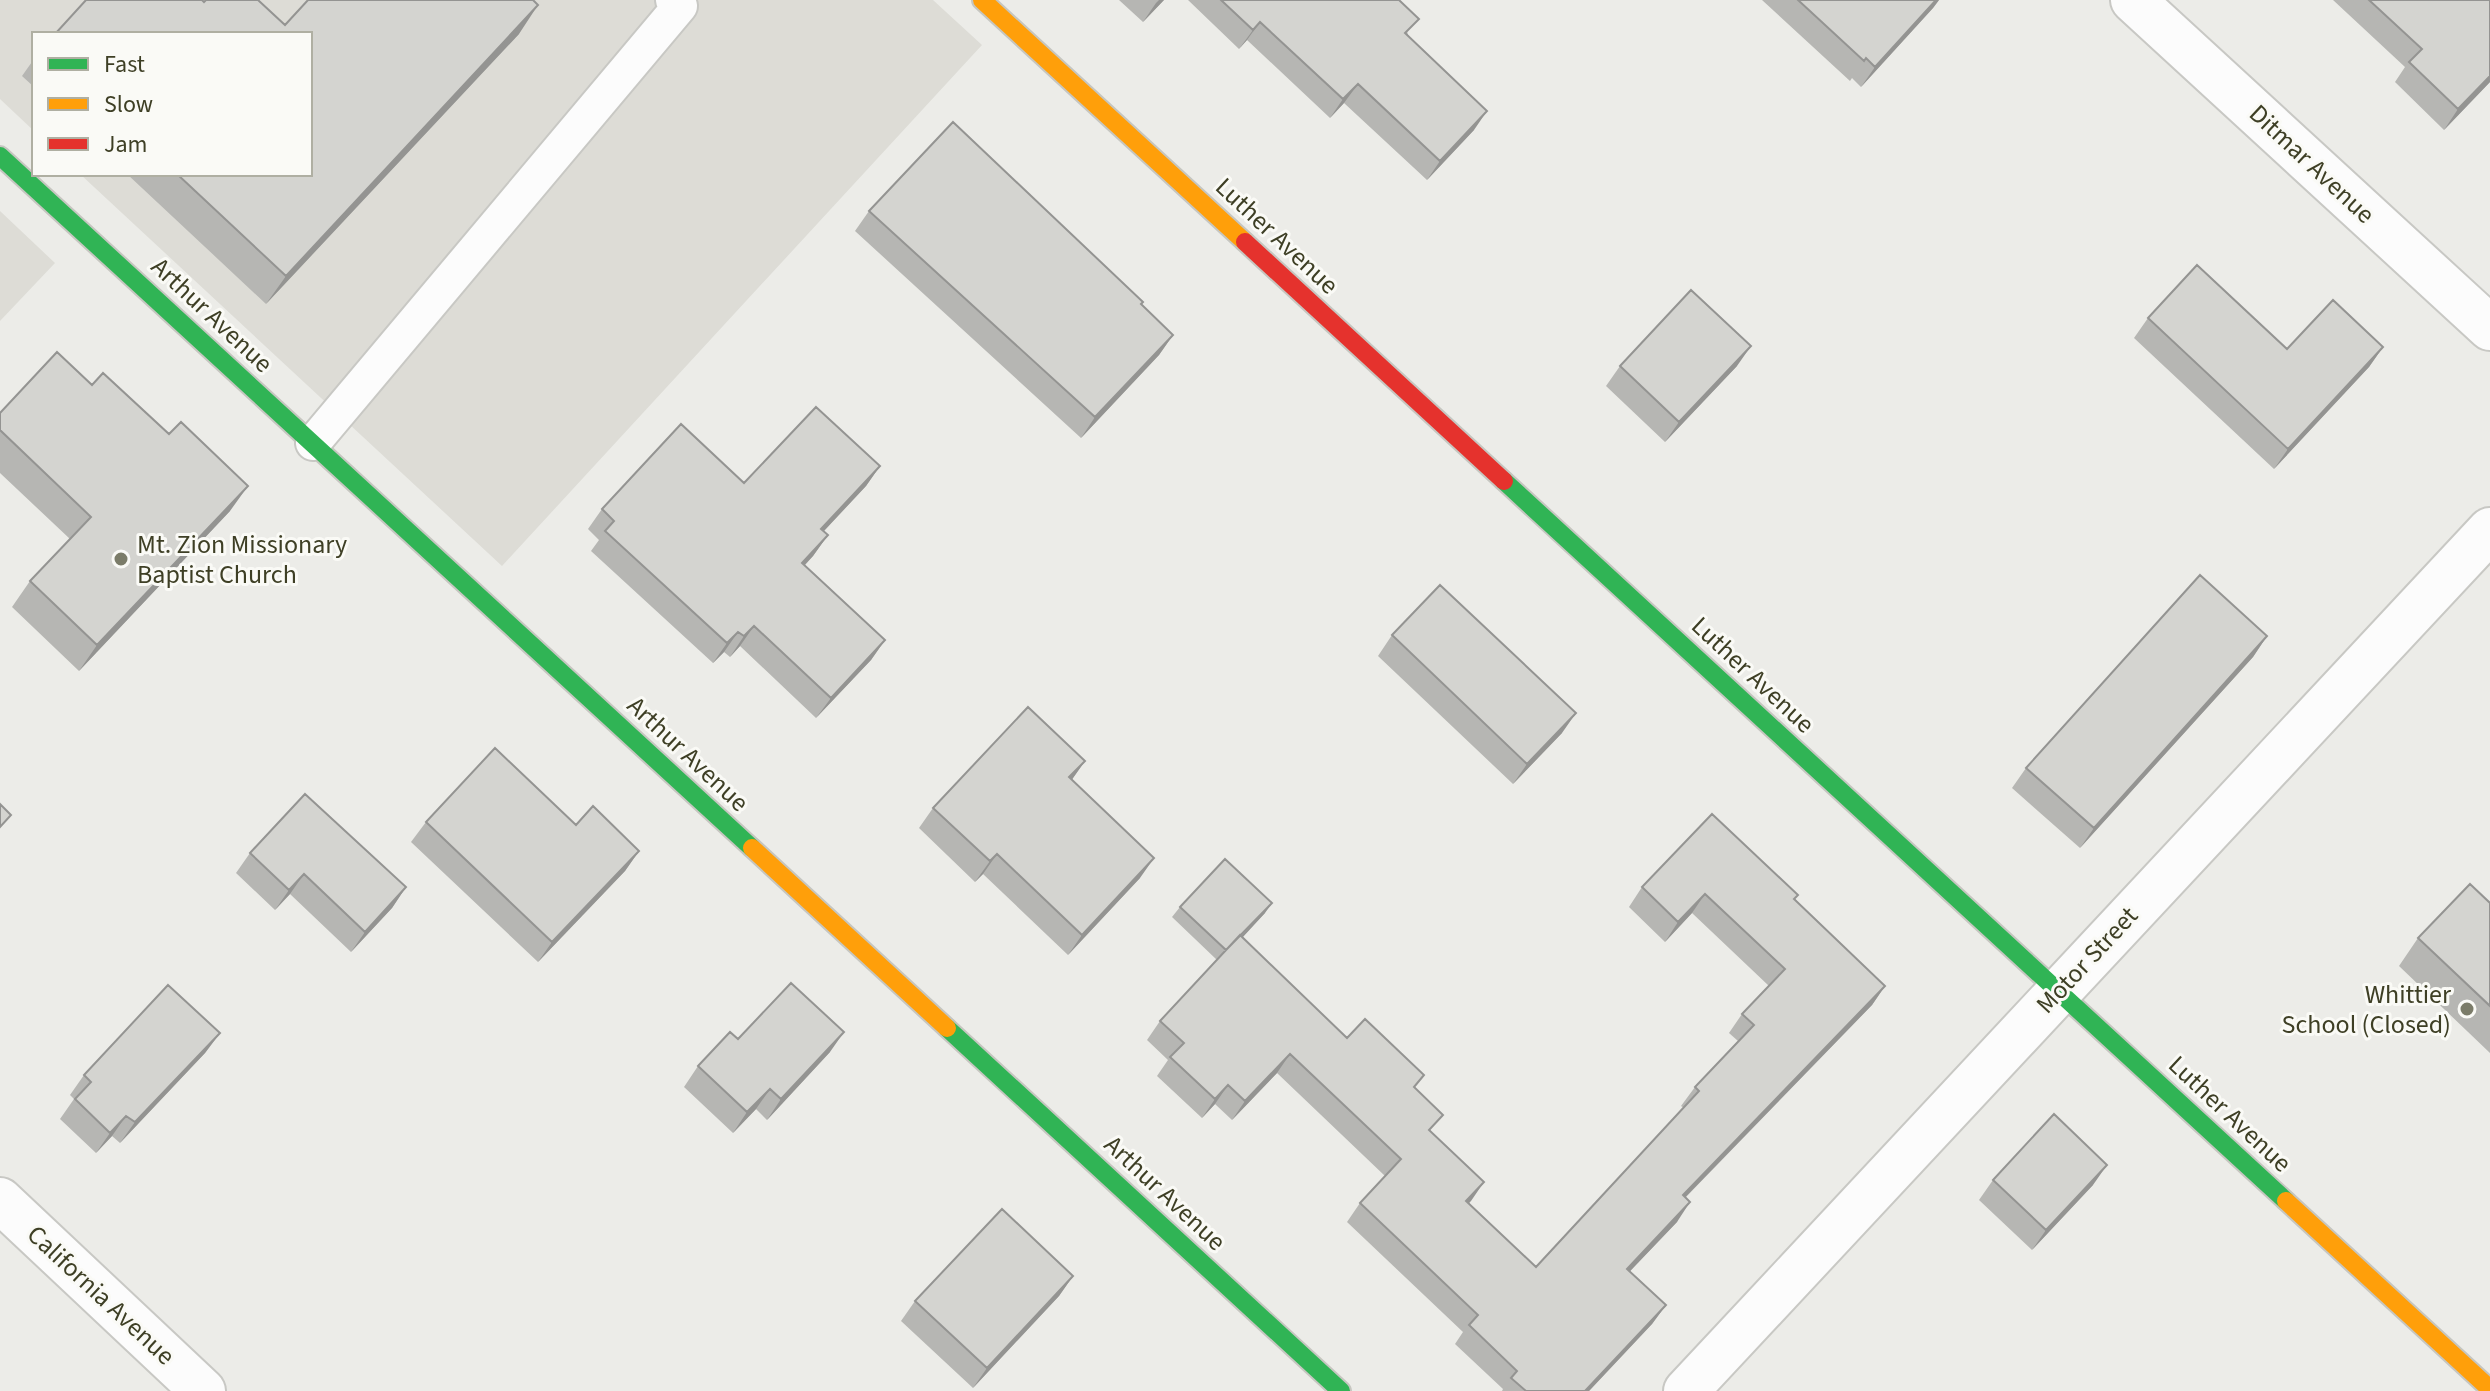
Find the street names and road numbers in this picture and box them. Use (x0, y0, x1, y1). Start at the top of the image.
street label: Ditmar Avenue (2241, 96, 2383, 232)
street label: Luther Avenue (1207, 169, 1347, 303)
street label: Arthur Avenue (143, 249, 281, 381)
street label: Luther Avenue (1683, 608, 1823, 742)
street label: Arthur Avenue (619, 688, 757, 820)
street label: Motor Street (2028, 898, 2147, 1022)
street label: Luther Avenue (2160, 1047, 2300, 1181)
street label: Arthur Avenue (1096, 1127, 1234, 1259)
street label: California Avenue (19, 1217, 183, 1373)

